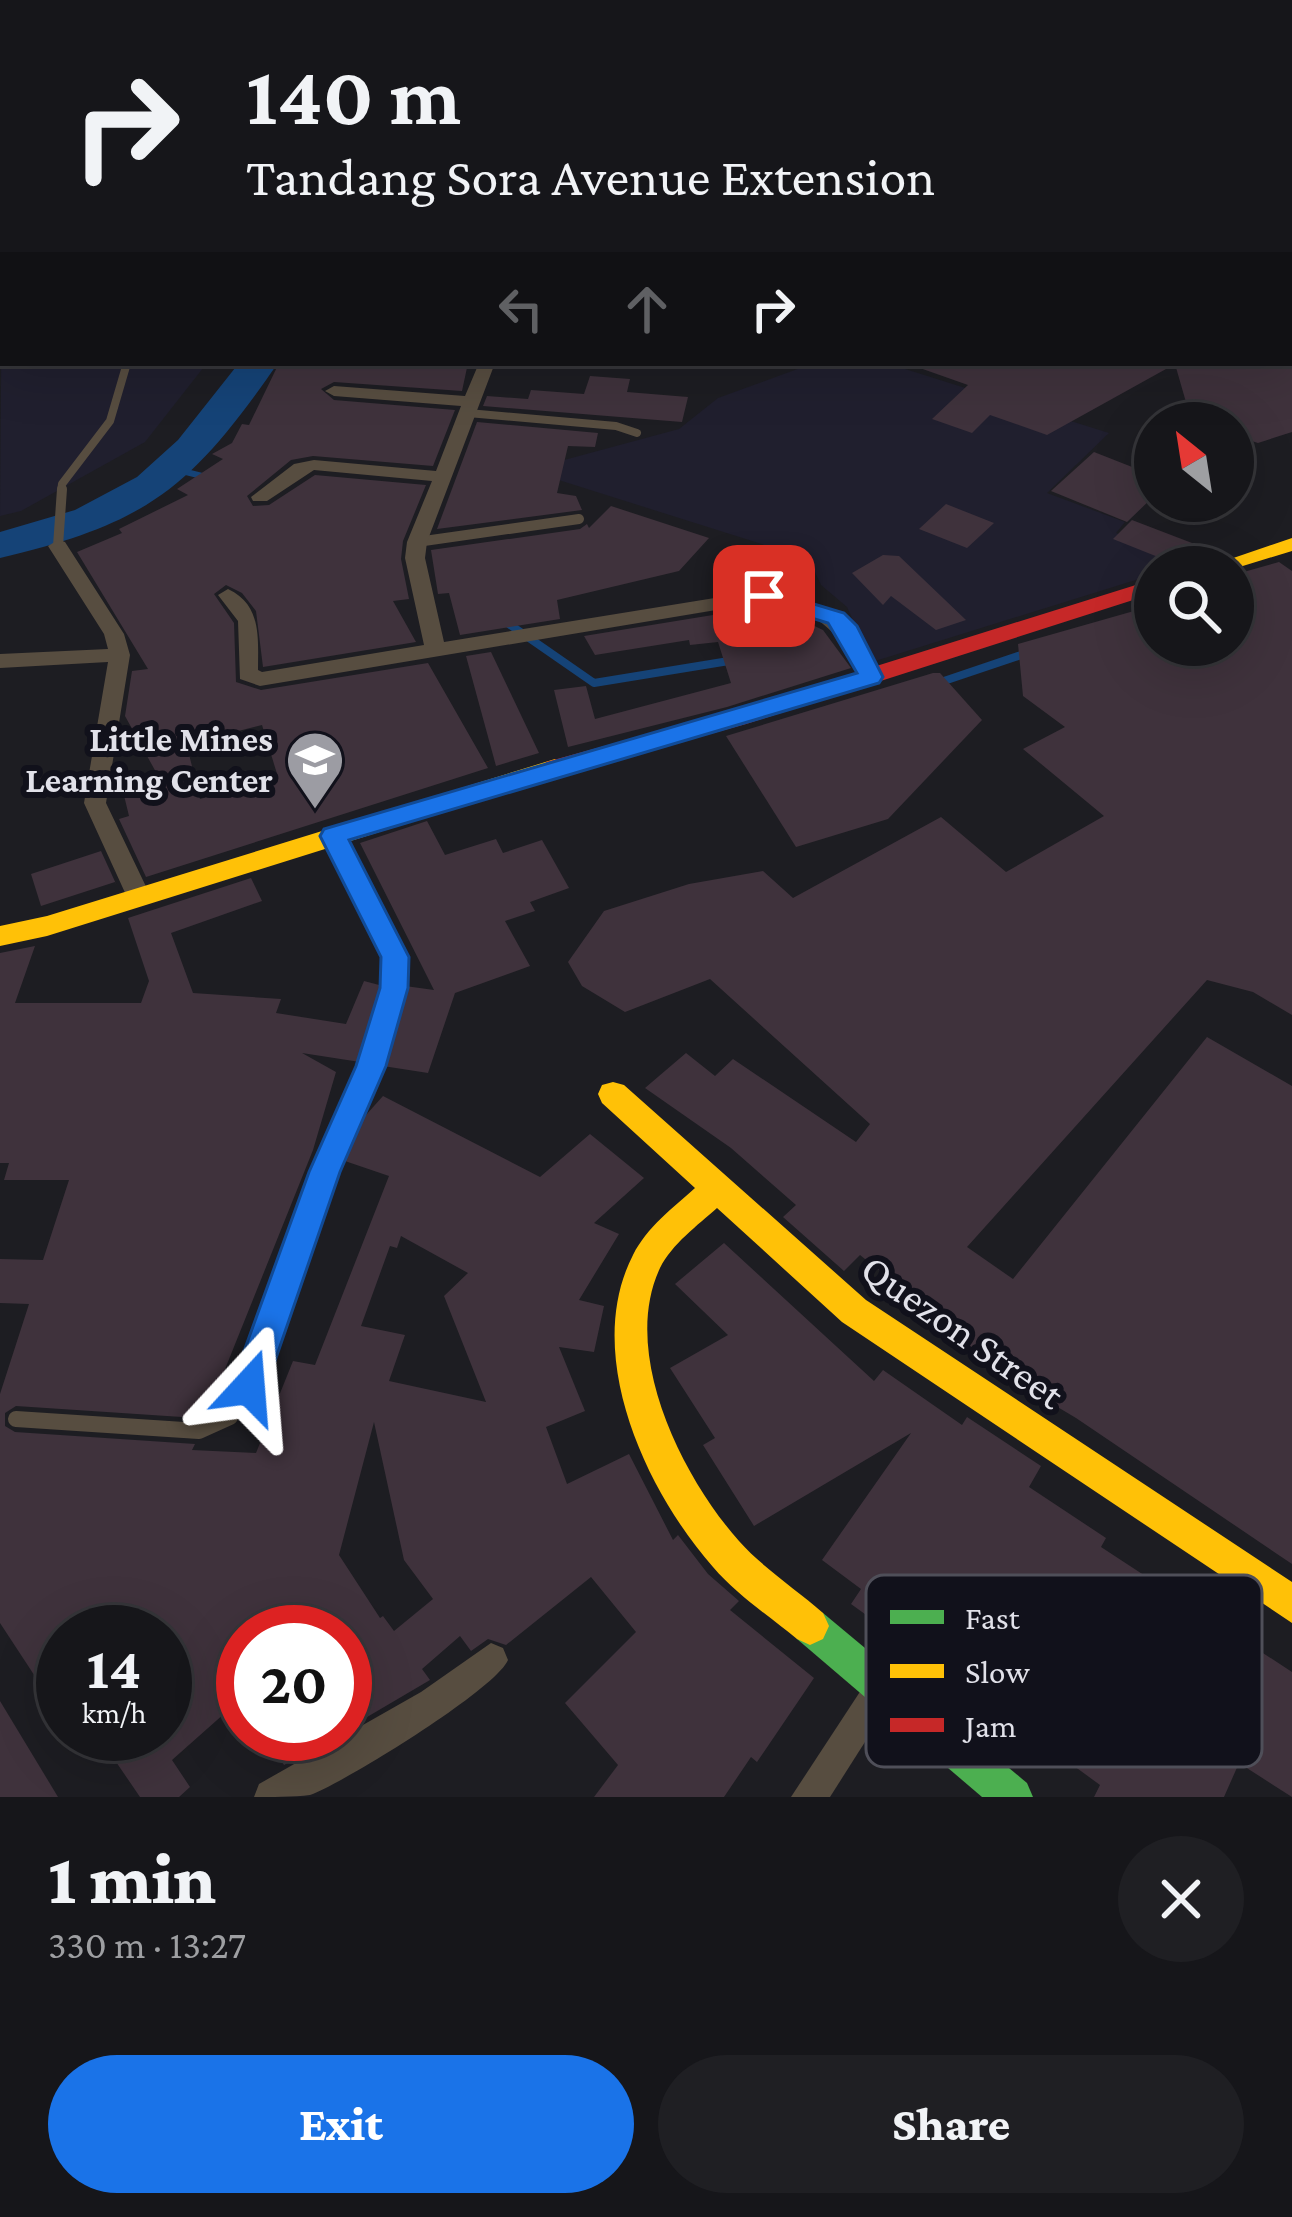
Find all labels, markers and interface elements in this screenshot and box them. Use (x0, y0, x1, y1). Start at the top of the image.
icon: right (48, 48, 204, 204)
text: 140 m (246, 49, 461, 142)
text: Tandang Sora Avenue Extension (246, 147, 935, 207)
icon: left (488, 276, 554, 342)
icon: ahead (614, 276, 680, 342)
icon: right (740, 276, 806, 342)
north arrow (1134, 402, 1254, 522)
map controls (1134, 402, 1254, 666)
pin (713, 545, 815, 647)
button: search (1134, 546, 1254, 666)
icon: arrive (731, 563, 797, 629)
place label: Little Mines Learning Center (25, 719, 273, 800)
school or university icon: Little Mines Learning Center (284, 729, 346, 811)
street label: Quezon Street (853, 1244, 1074, 1419)
position arrow (186, 1324, 312, 1450)
legend (866, 1575, 1262, 1767)
text: Fast (965, 1599, 1021, 1636)
speed limit sign: 20 (216, 1605, 372, 1761)
text: 14 (87, 1634, 141, 1701)
text: Slow (965, 1653, 1030, 1690)
text: km/h (82, 1696, 146, 1729)
text: Jam (962, 1707, 1017, 1744)
button: close (1118, 1836, 1244, 1962)
text: 1 min (48, 1838, 216, 1918)
text: 330 m · 13:27 (48, 1923, 246, 1966)
button: Exit (48, 2055, 634, 2193)
button: Share (658, 2055, 1244, 2193)

